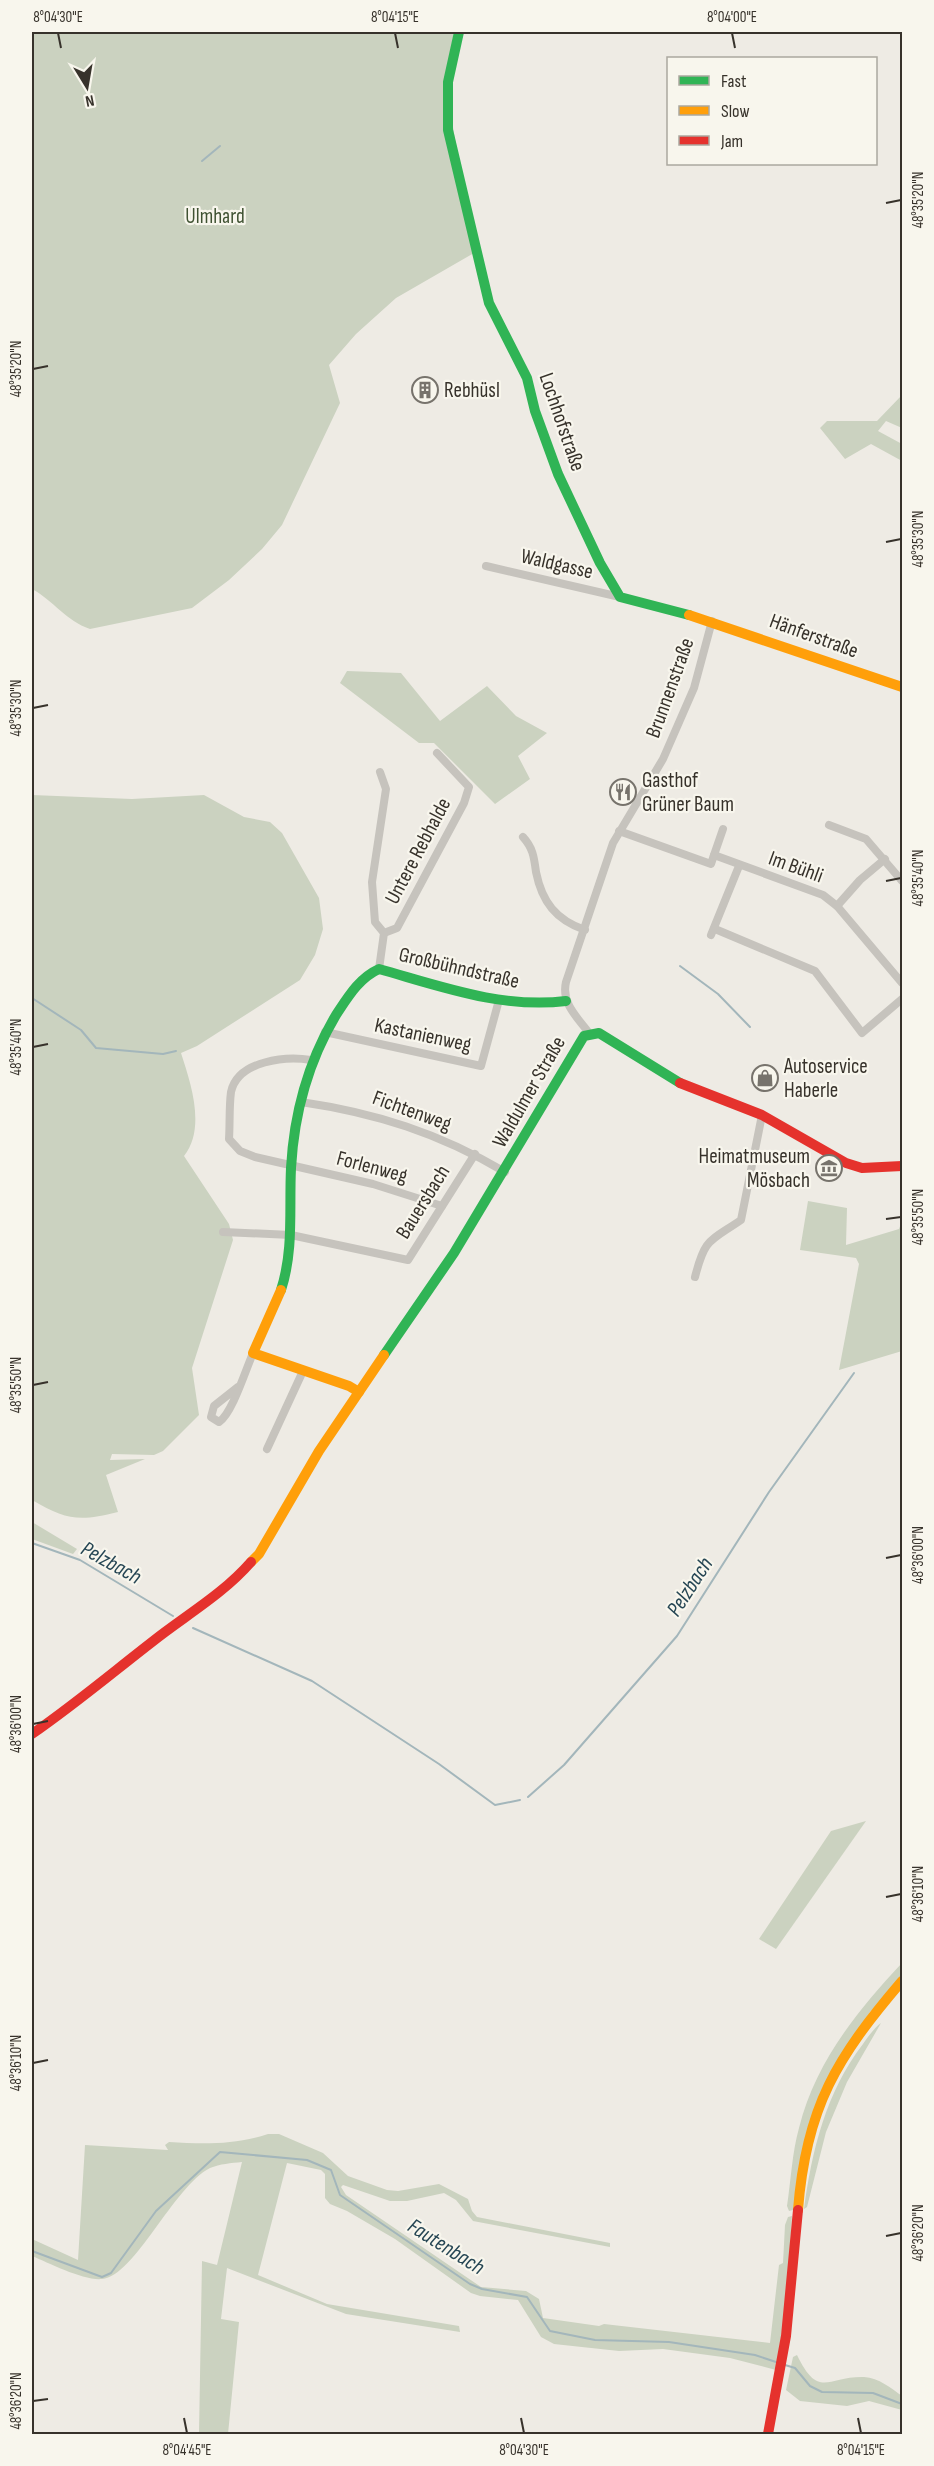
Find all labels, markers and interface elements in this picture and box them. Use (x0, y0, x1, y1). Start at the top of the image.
text: 8°04'30"E (33, 8, 83, 27)
text: 8°04'15"E (371, 8, 419, 27)
text: 8°04'00"E (707, 8, 757, 27)
north arrow (57, 57, 117, 117)
legend (667, 57, 877, 165)
text: Fast (721, 71, 747, 92)
text: N (84, 90, 96, 110)
text: Slow (721, 101, 750, 122)
text: Jam (720, 131, 743, 152)
text: 48°35'20"N (909, 172, 928, 228)
park label: Ulmhard (185, 204, 245, 229)
text: 48°35'20"N (7, 341, 26, 397)
street label: Lochhofstraße (534, 370, 590, 474)
building icon: Rebhüsl (410, 375, 440, 405)
place label: Rebhüsl (444, 378, 500, 403)
text: 48°35'30"N (909, 511, 928, 567)
street label: Waldgasse (518, 544, 596, 584)
street label: Hänferstraße (766, 608, 862, 664)
street label: Brunnenstraße (640, 635, 700, 741)
text: 48°35'30"N (7, 680, 26, 736)
place label: Gasthof Grüner Baum (642, 768, 734, 817)
restaurant icon: Gasthof Grüner Baum (608, 777, 638, 807)
street label: Untere Rebhalde (380, 794, 456, 908)
street label: Im Bühli (765, 846, 827, 888)
text: 48°35'40"N (909, 850, 928, 906)
street label: Großbühndstraße (396, 942, 522, 994)
street label: Kastanienweg (372, 1013, 474, 1057)
text: 48°35'40"N (7, 1019, 26, 1075)
street label: Waldulmer Straße (487, 1032, 571, 1152)
place label: Autoservice Haberle (783, 1054, 868, 1103)
shop icon: Autoservice Haberle (750, 1063, 780, 1093)
street label: Fichtenweg (369, 1085, 455, 1137)
place label: Heimatmuseum Mösbach (699, 1144, 810, 1193)
street label: Forlenweg (334, 1146, 410, 1188)
museum icon: Heimatmuseum Mösbach (814, 1153, 844, 1183)
street label: Bauersbach (391, 1161, 455, 1243)
text: 48°35'50"N (909, 1189, 928, 1245)
text: 48°35'50"N (7, 1357, 26, 1413)
text: 48°36'00"N (909, 1526, 928, 1584)
water label: Pelzbach (76, 1535, 146, 1591)
water label: Pelzbach (661, 1552, 719, 1622)
text: 48°36'00"N (7, 1695, 26, 1753)
text: 48°36'10"N (909, 1866, 928, 1922)
text: 48°36'10"N (7, 2035, 26, 2091)
text: 48°36'20"N (909, 2204, 928, 2262)
water label: Fautenbach (403, 2213, 489, 2281)
text: 48°36'20"N (7, 2372, 26, 2430)
text: 8°04'45"E (162, 2441, 212, 2460)
text: 8°04'30"E (499, 2441, 549, 2460)
text: 8°04'15"E (837, 2441, 885, 2460)

